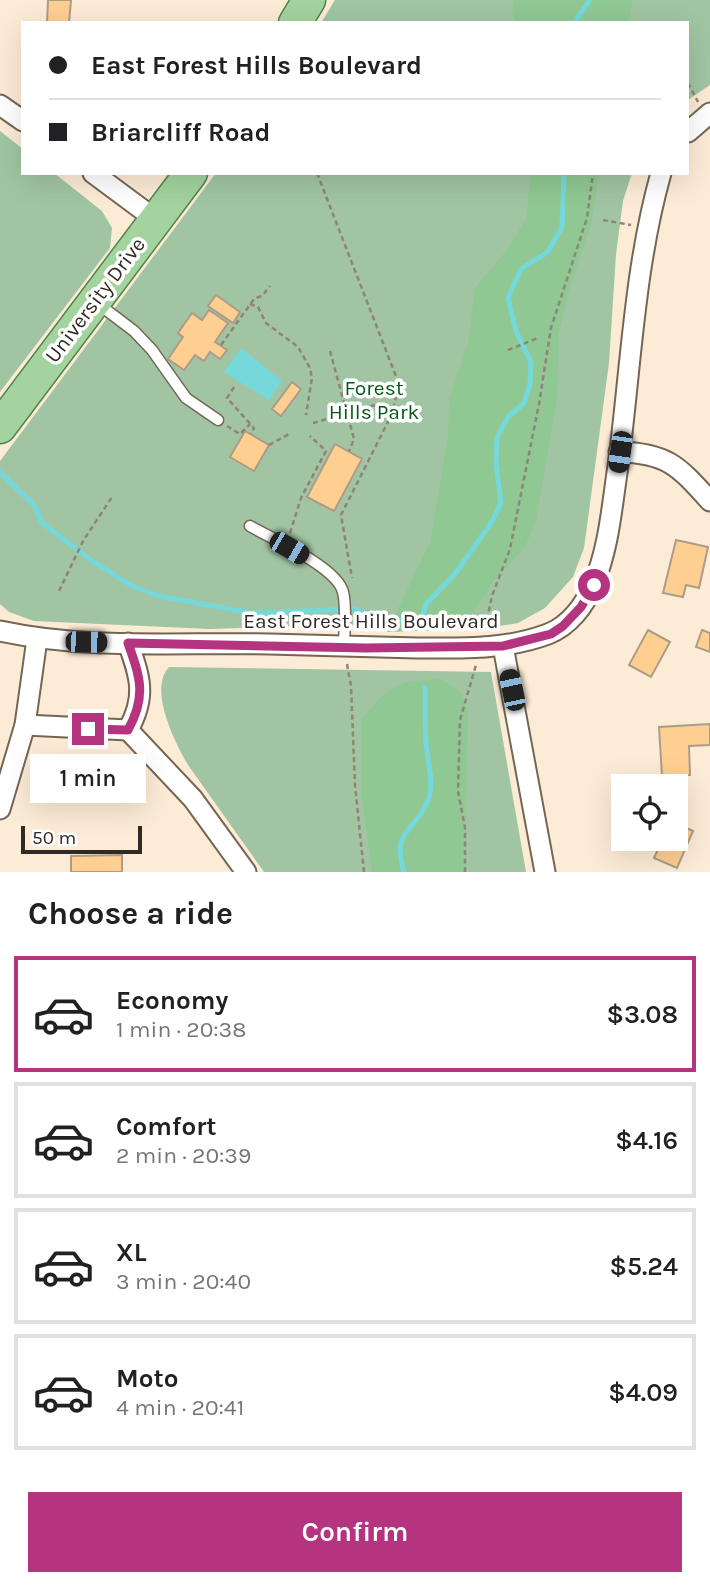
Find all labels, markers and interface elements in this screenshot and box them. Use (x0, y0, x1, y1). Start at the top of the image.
text: East Forest Hills Boulevard (91, 50, 422, 81)
text: Briarcliff Road (91, 117, 271, 148)
street label: University Drive (40, 233, 150, 367)
park label: Forest Hills Park (329, 376, 420, 424)
car (607, 430, 634, 474)
car (266, 528, 313, 568)
route start (578, 569, 610, 601)
street label: East Forest Hills Boulevard (243, 609, 499, 633)
car (65, 631, 108, 653)
car (498, 667, 527, 713)
route end (72, 713, 104, 745)
callout: 1 min (30, 754, 146, 802)
text: 1 min (59, 765, 117, 792)
map controls (611, 774, 688, 851)
button: locate (611, 774, 688, 851)
scale bar (21, 823, 142, 855)
text: 50 m (32, 827, 76, 849)
text: Choose a ride (28, 895, 233, 932)
icon: car (32, 983, 95, 1046)
text: Economy (116, 985, 228, 1016)
text: $3.08 (606, 999, 678, 1030)
text: 1 min · 20:38 (116, 1016, 246, 1043)
icon: car (32, 1109, 95, 1172)
text: Comfort (116, 1111, 217, 1142)
text: $4.16 (615, 1125, 678, 1156)
text: 2 min · 20:39 (116, 1142, 251, 1169)
icon: car (32, 1235, 95, 1298)
text: XL (116, 1237, 147, 1268)
text: $5.24 (609, 1251, 678, 1282)
text: 3 min · 20:40 (116, 1268, 251, 1295)
icon: car (32, 1361, 95, 1424)
text: Moto (116, 1363, 178, 1394)
text: $4.09 (608, 1377, 678, 1408)
text: 4 min · 20:41 (116, 1394, 244, 1421)
button: Confirm (28, 1492, 682, 1572)

